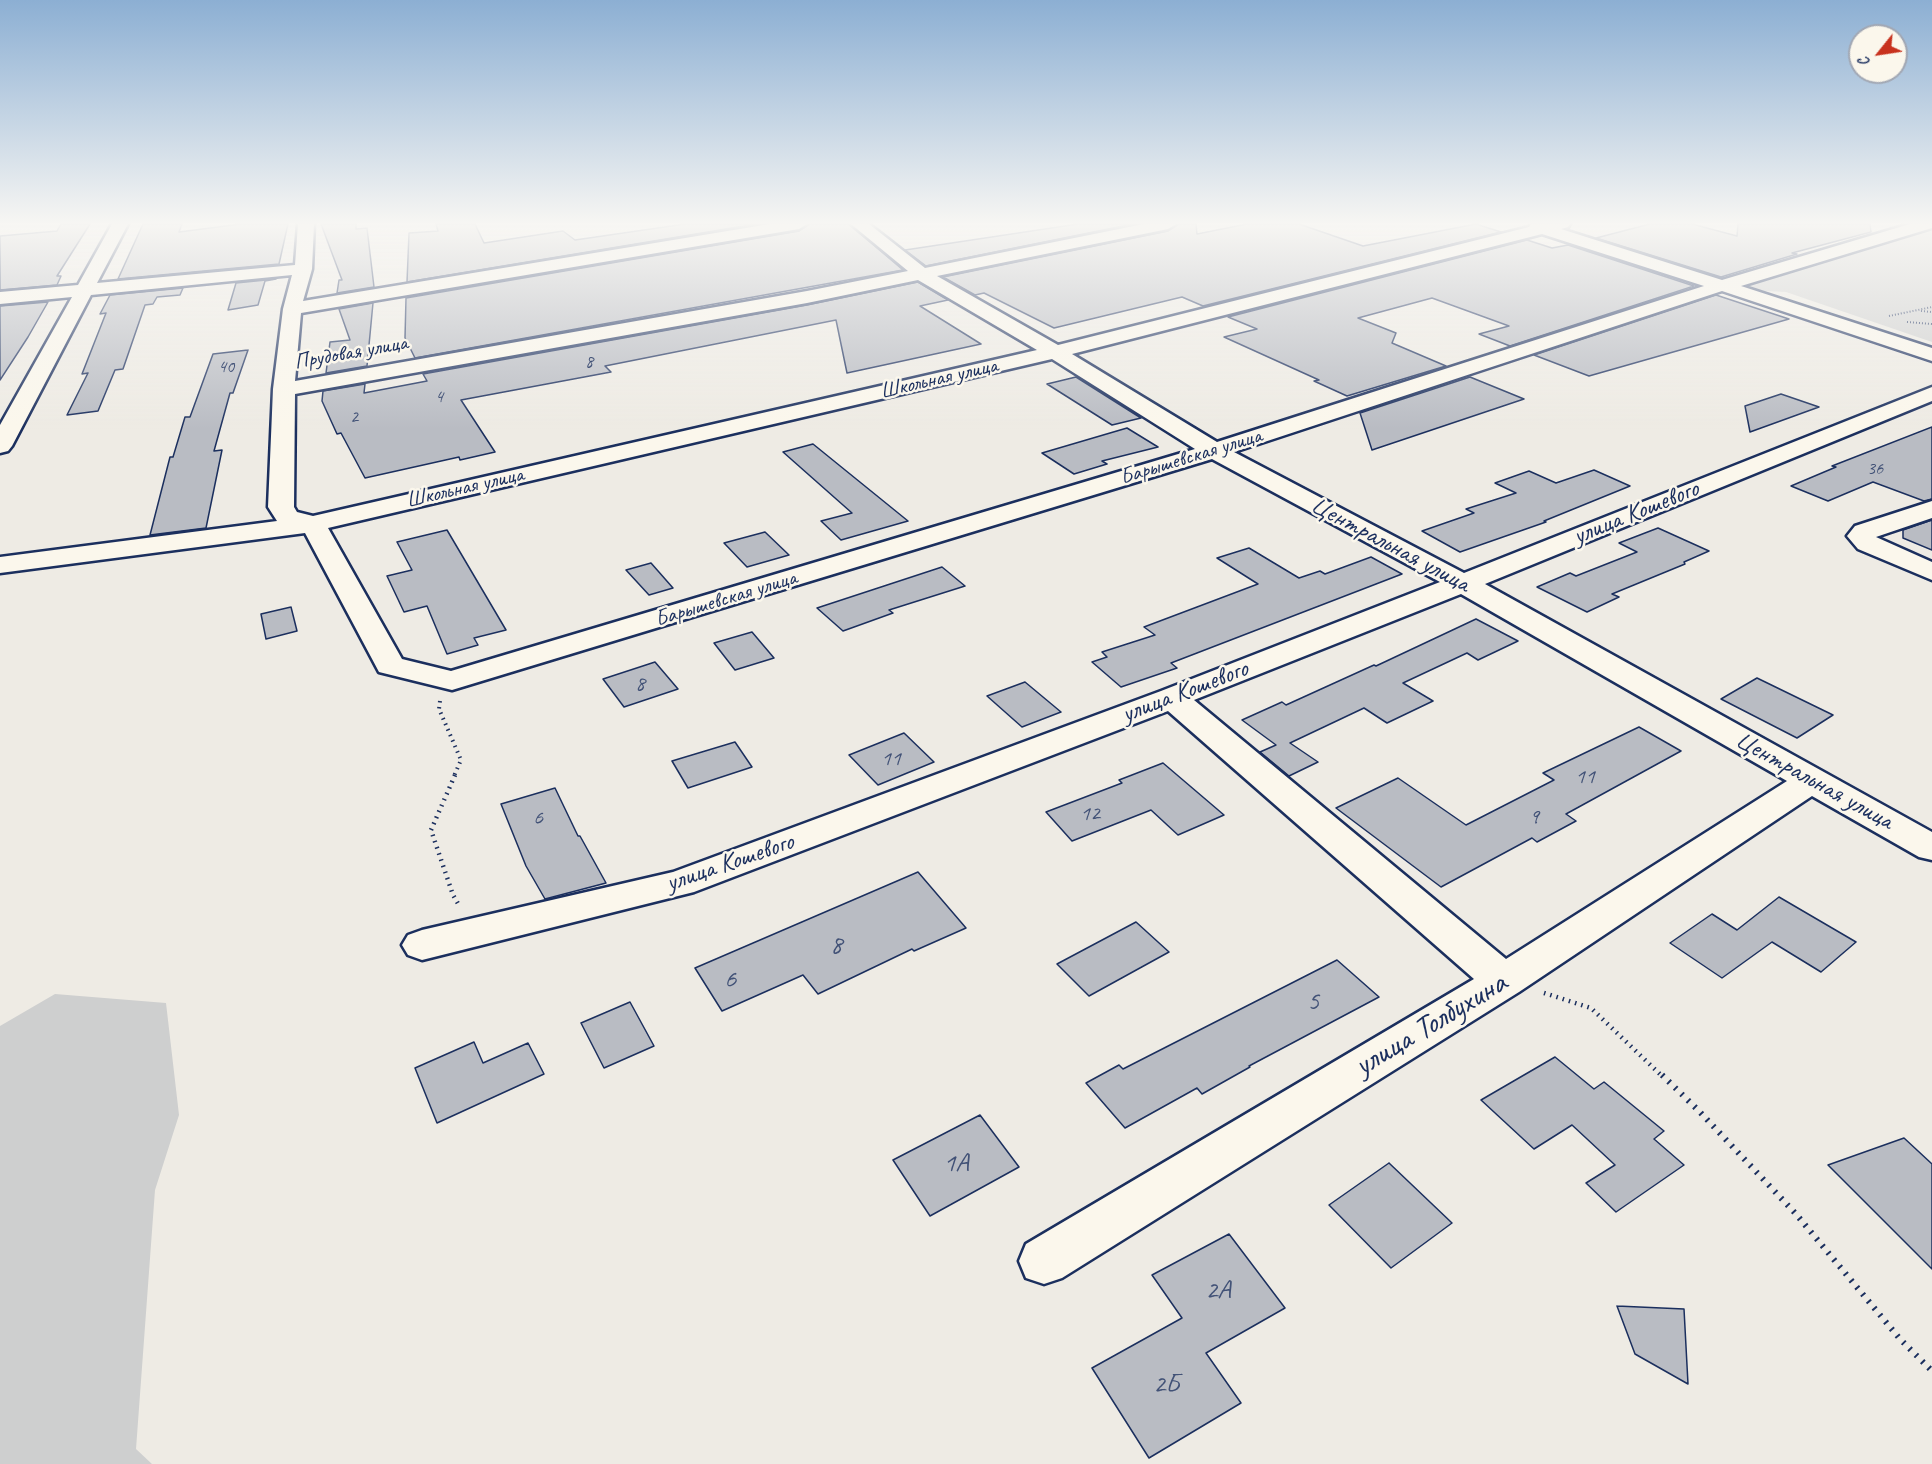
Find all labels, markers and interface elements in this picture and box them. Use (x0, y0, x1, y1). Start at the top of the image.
north arrow (1848, 24, 1908, 84)
text: С (1854, 54, 1875, 70)
street label: Прудовая улица (292, 330, 410, 376)
house number: 8 (585, 351, 593, 373)
street label: Школьная улица (878, 353, 1000, 405)
house number: 40 (218, 356, 234, 378)
house number: 4 (435, 386, 443, 408)
house number: 2 (350, 406, 358, 428)
street label: Барышевская улица (1117, 423, 1265, 491)
house number: 36 (1867, 458, 1883, 480)
street label: Школьная улица (404, 462, 526, 514)
street label: улица Кошевого (1569, 474, 1703, 552)
street label: Центральная улица (1305, 490, 1475, 600)
street label: Барышевская улица (652, 565, 800, 633)
street label: улица Кошевого (1117, 654, 1253, 730)
house number: 8 (635, 671, 645, 697)
street label: Центральная улица (1730, 725, 1898, 837)
house number: 11 (881, 746, 901, 772)
house number: 11 (1575, 764, 1595, 790)
house number: 12 (1080, 801, 1100, 827)
house number: 9 (1529, 804, 1539, 830)
house number: 6 (533, 805, 543, 831)
street label: улица Кошевого (662, 827, 798, 899)
house number: 8 (830, 930, 842, 962)
house number: 6 (724, 964, 736, 996)
street label: улица Толбухина (1348, 964, 1514, 1086)
house number: 5 (1307, 986, 1319, 1018)
house number: 1А (943, 1148, 969, 1180)
house number: 2А (1205, 1275, 1231, 1307)
house number: 2Б (1153, 1369, 1179, 1401)

